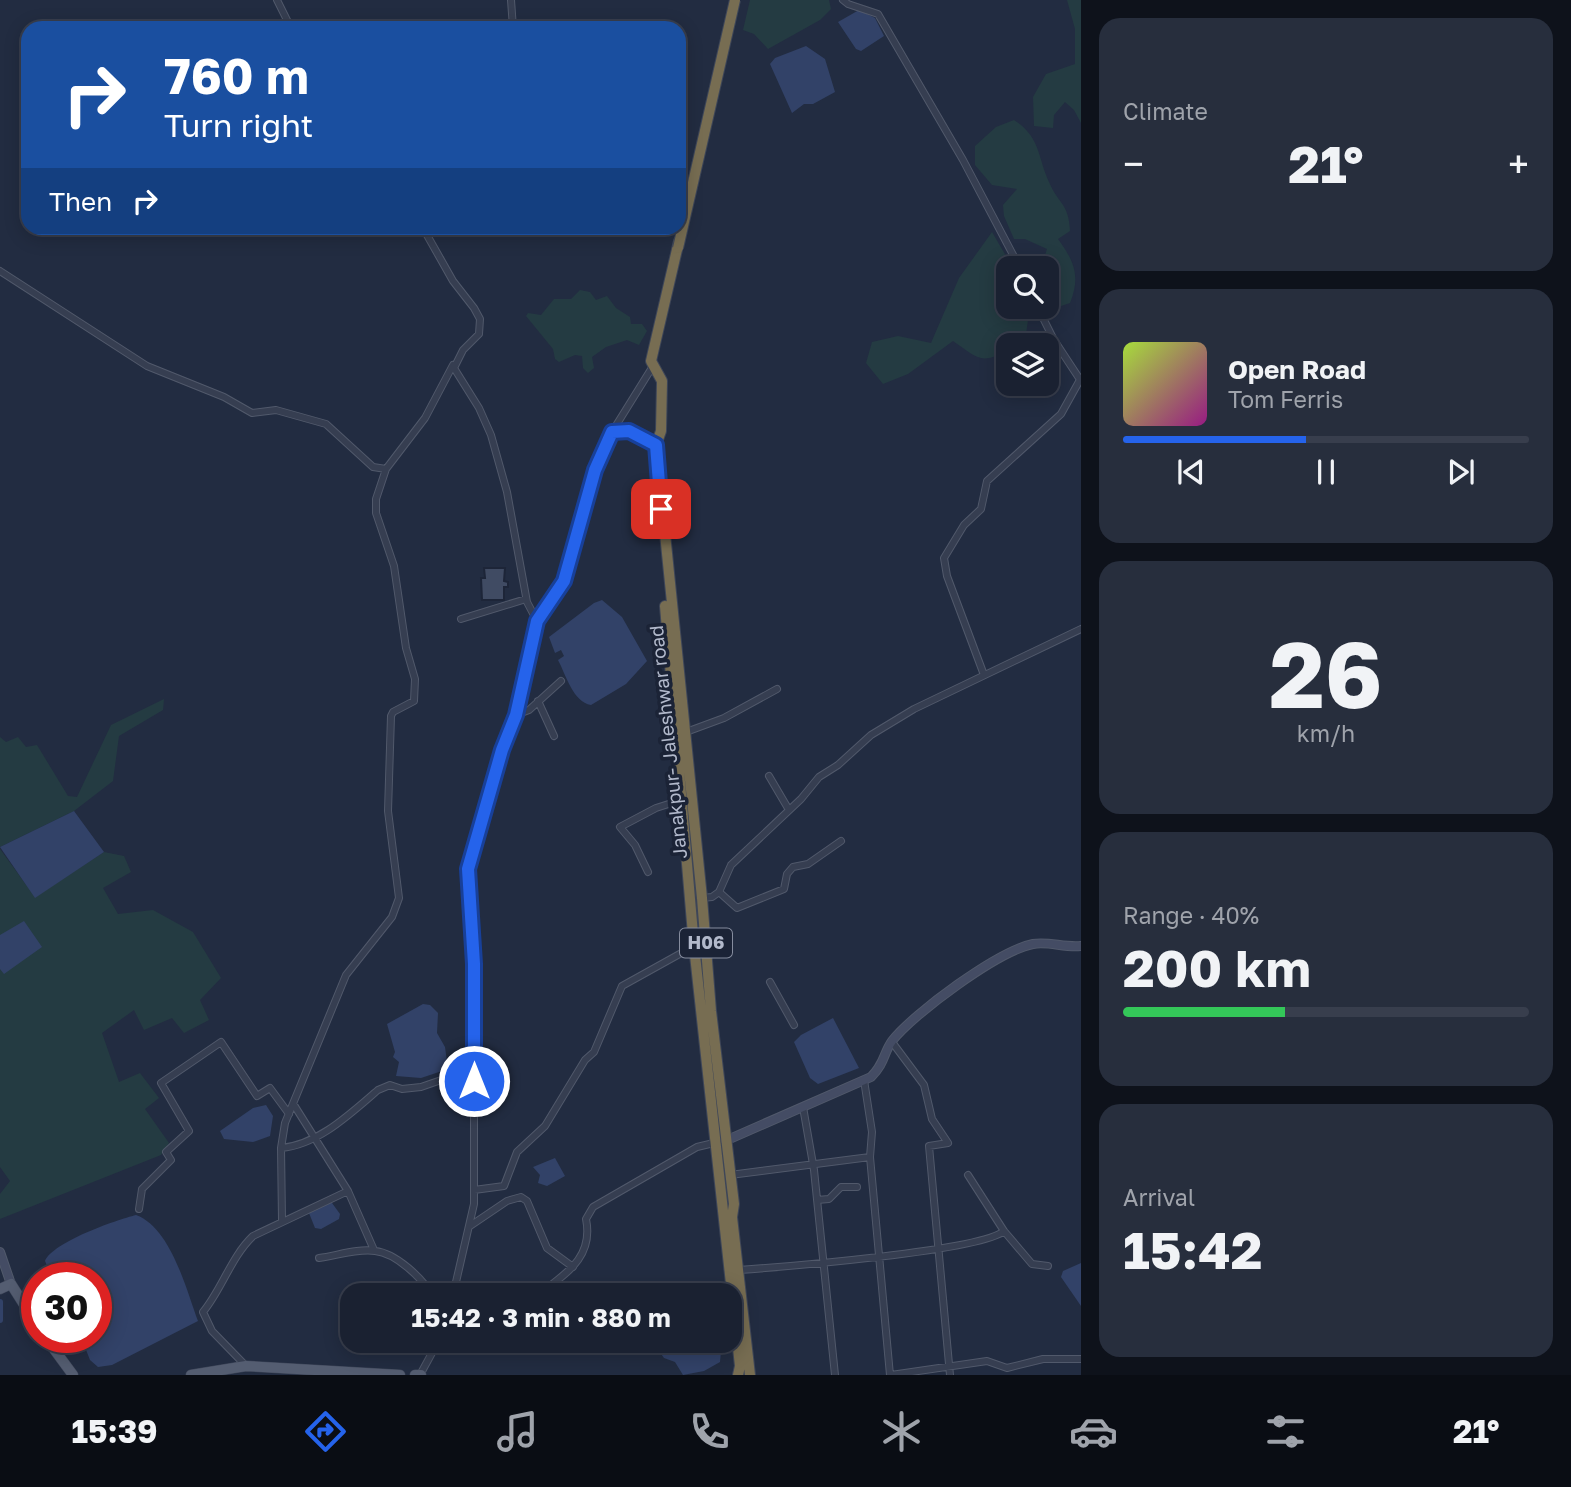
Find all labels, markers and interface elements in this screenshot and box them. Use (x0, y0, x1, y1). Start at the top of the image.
text: 760 m (164, 46, 309, 105)
icon: right (49, 49, 140, 140)
text: Climate (1123, 97, 1208, 125)
text: Turn right (164, 106, 313, 144)
text: 21° (1288, 132, 1364, 194)
text: − (1123, 141, 1144, 186)
text: + (1508, 141, 1529, 186)
icon: right (126, 182, 164, 220)
text: Then (49, 186, 112, 217)
map controls (996, 256, 1059, 396)
button: search (996, 256, 1059, 319)
button: layers (996, 333, 1059, 396)
text: Open Road (1228, 354, 1366, 385)
text: Tom Ferris (1228, 385, 1343, 413)
icon: previous (1172, 453, 1210, 491)
icon: pause (1307, 453, 1345, 491)
icon: next (1442, 453, 1480, 491)
pin (631, 479, 691, 539)
icon: arrive (642, 490, 680, 528)
text: 26 (1269, 619, 1383, 728)
street label: Janakpur- Jaleshwar road (644, 624, 691, 860)
text: km/h (1297, 719, 1355, 747)
text: Range · 40% (1123, 901, 1259, 929)
road number: H06 (680, 928, 732, 958)
text: 200 km (1123, 936, 1311, 998)
position arrow (437, 1044, 511, 1118)
text: Arrival (1123, 1183, 1195, 1211)
text: 15:42 (1123, 1218, 1262, 1280)
speed limit sign: 30 (21, 1262, 112, 1353)
text: 15:42 · 3 min · 880 m (411, 1302, 671, 1333)
icon: directions (301, 1407, 350, 1456)
icon: music (493, 1407, 542, 1456)
icon: phone (685, 1407, 734, 1456)
icon: climate (877, 1407, 926, 1456)
icon: car (1069, 1407, 1118, 1456)
icon: filters (1261, 1407, 1310, 1456)
text: 15:39 (72, 1412, 158, 1450)
text: 21° (1453, 1412, 1499, 1450)

